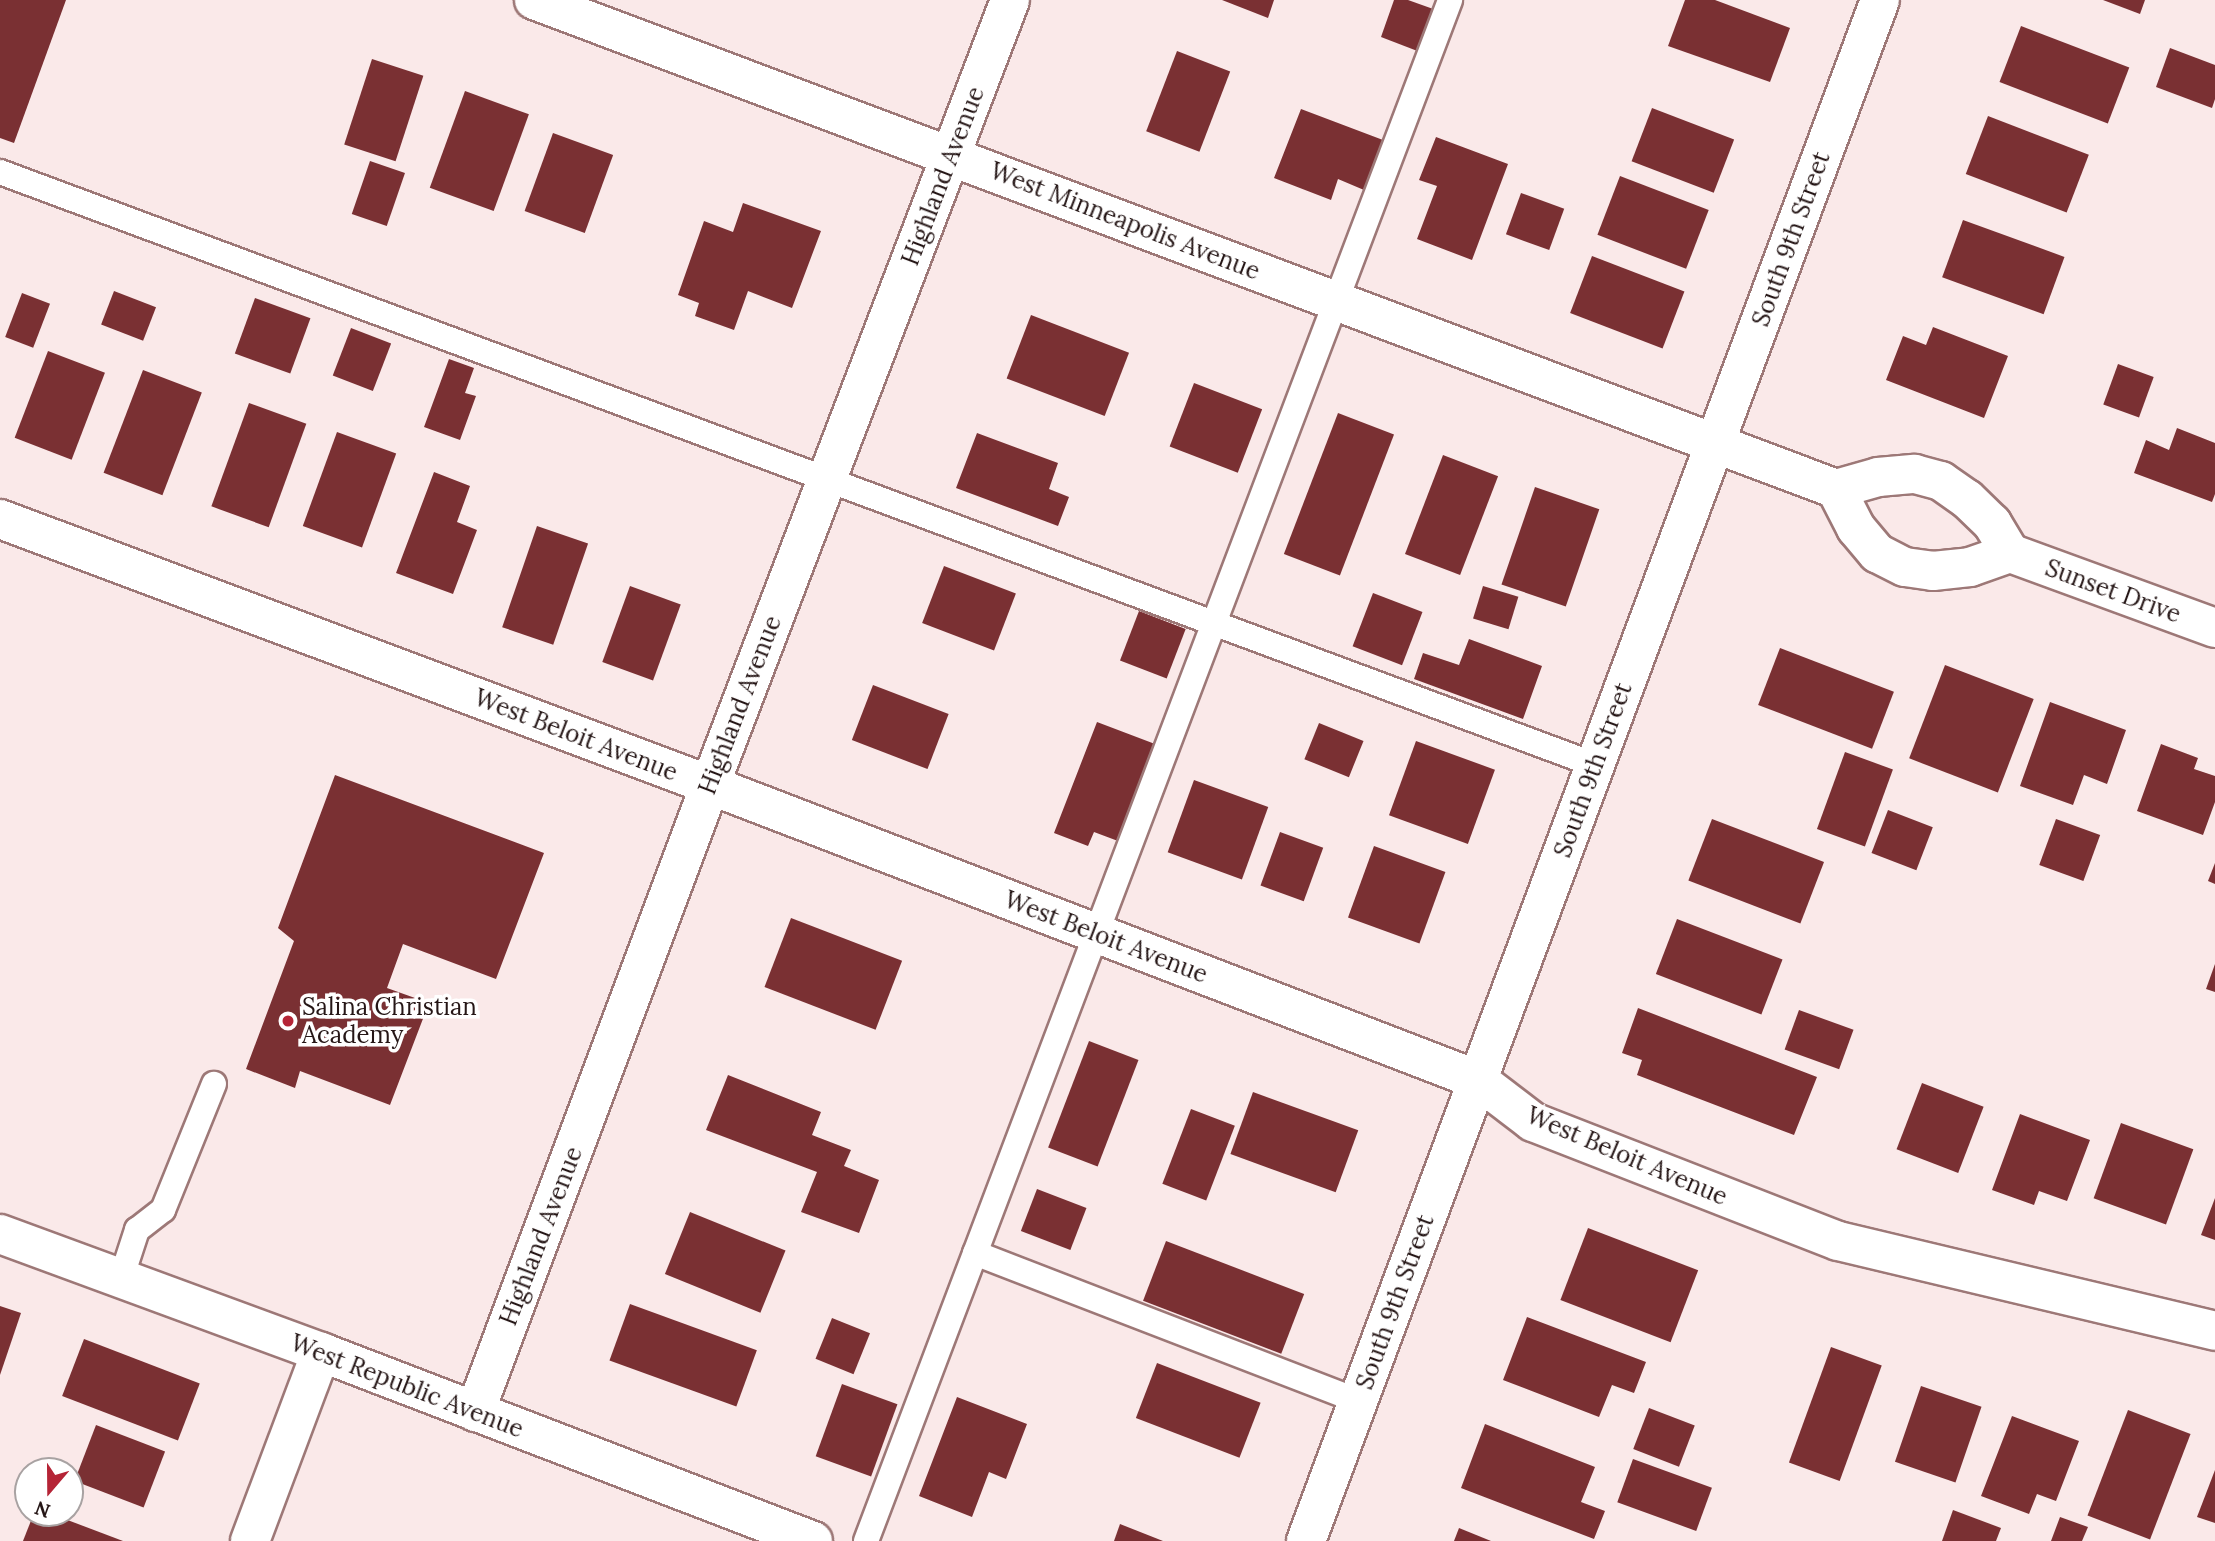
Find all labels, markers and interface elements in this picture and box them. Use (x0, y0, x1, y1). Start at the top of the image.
street label: Highland Avenue (896, 83, 990, 269)
street label: South 9th Street (1746, 148, 1836, 330)
street label: West Minneapolis Avenue (986, 156, 1264, 286)
street label: Sunset Drive (2041, 553, 2185, 629)
street label: Highland Avenue (693, 612, 787, 798)
street label: South 9th Street (1548, 679, 1638, 861)
street label: West Beloit Avenue (470, 683, 682, 787)
street label: West Beloit Avenue (1000, 885, 1212, 989)
place label: Salina Christian Academy (302, 993, 477, 1049)
marker: Salina Christian Academy (280, 1013, 296, 1029)
street label: West Beloit Avenue (1522, 1101, 1732, 1211)
street label: Highland Avenue (494, 1143, 588, 1329)
street label: South 9th Street (1350, 1211, 1440, 1393)
street label: West Republic Avenue (287, 1328, 527, 1444)
north arrow (14, 1457, 84, 1527)
text: N (31, 1496, 54, 1524)

